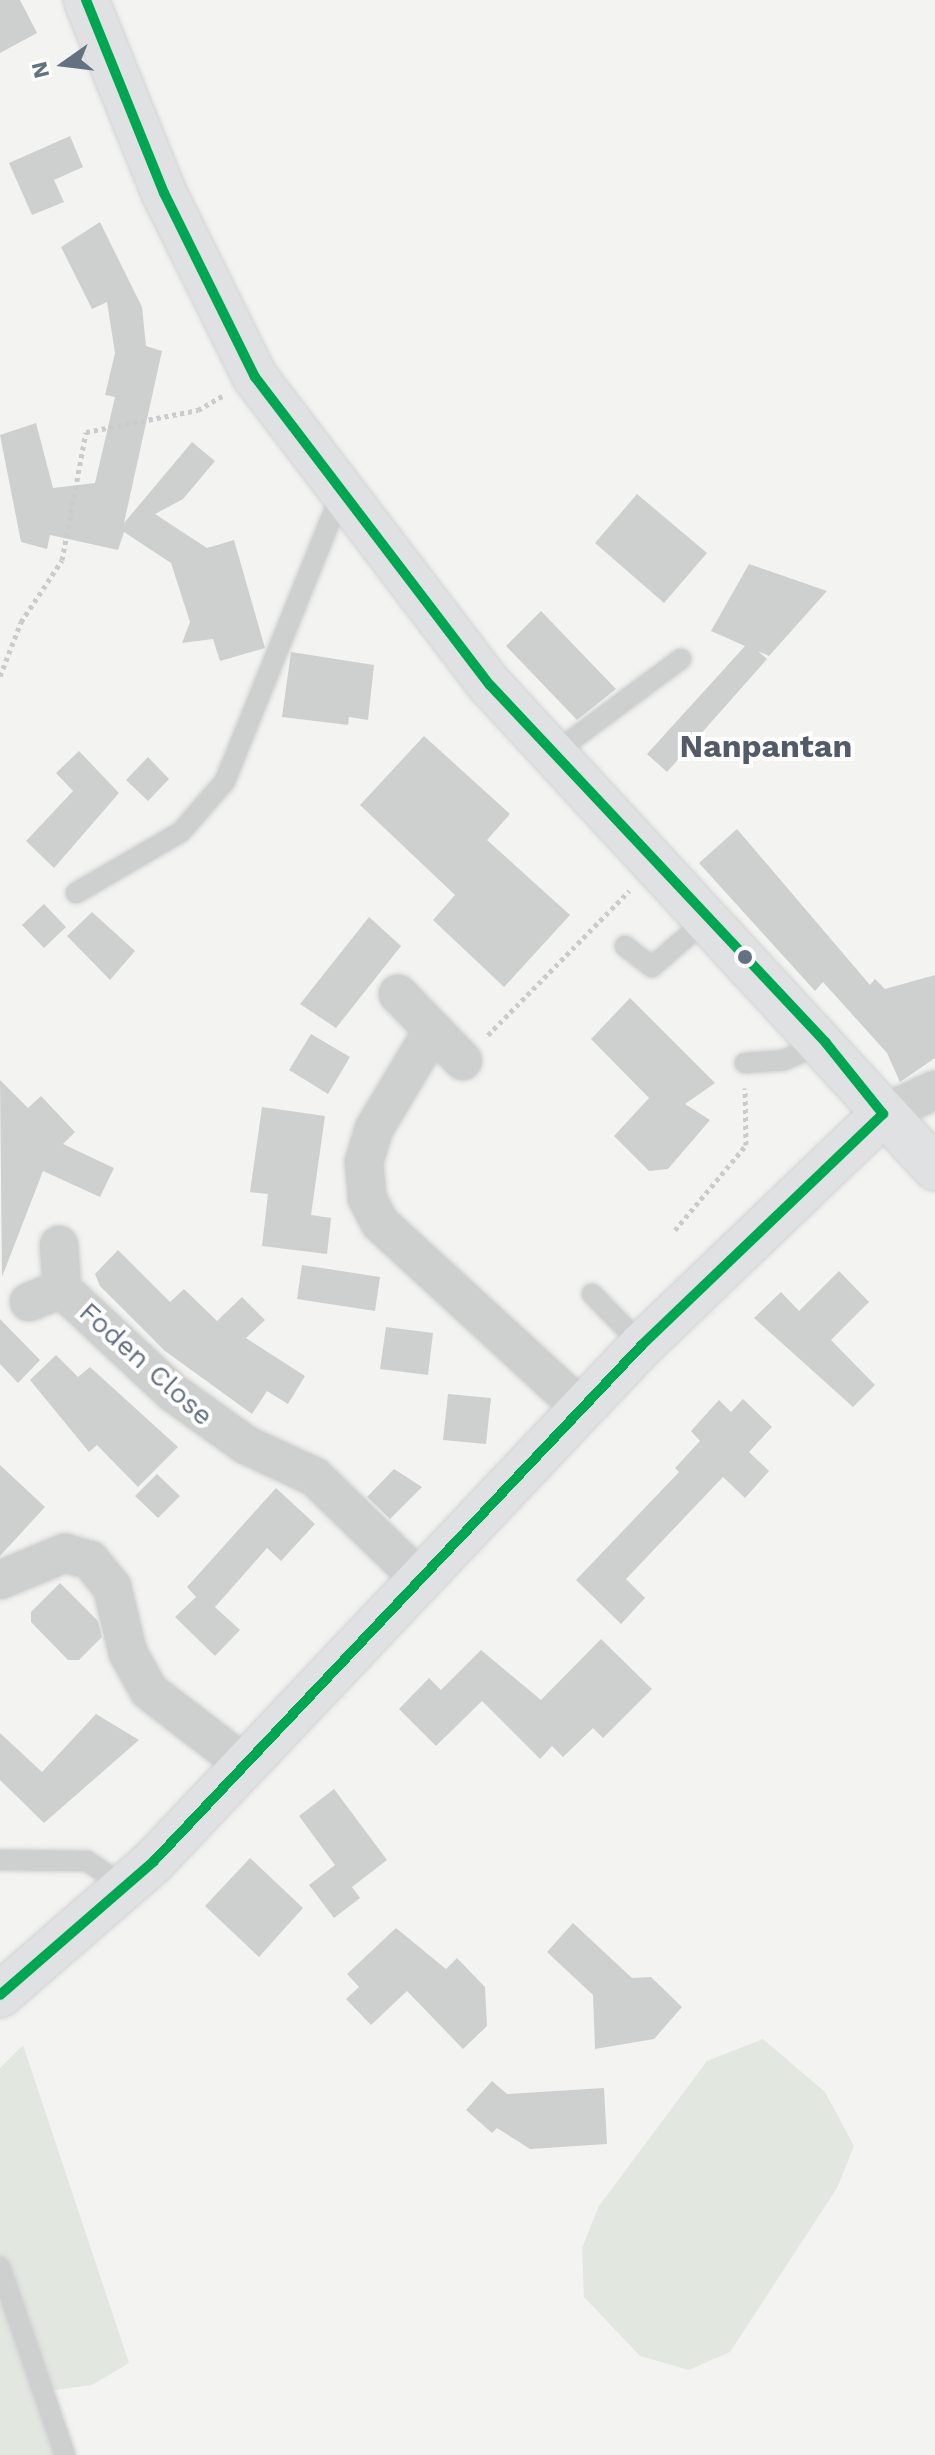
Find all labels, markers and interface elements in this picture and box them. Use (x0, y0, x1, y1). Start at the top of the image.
north arrow (24, 24, 104, 104)
text: N (26, 59, 54, 81)
district label: Nanpantan (680, 727, 852, 765)
unlabelled marker (737, 949, 753, 965)
street label: Foden Close (72, 1295, 220, 1433)

